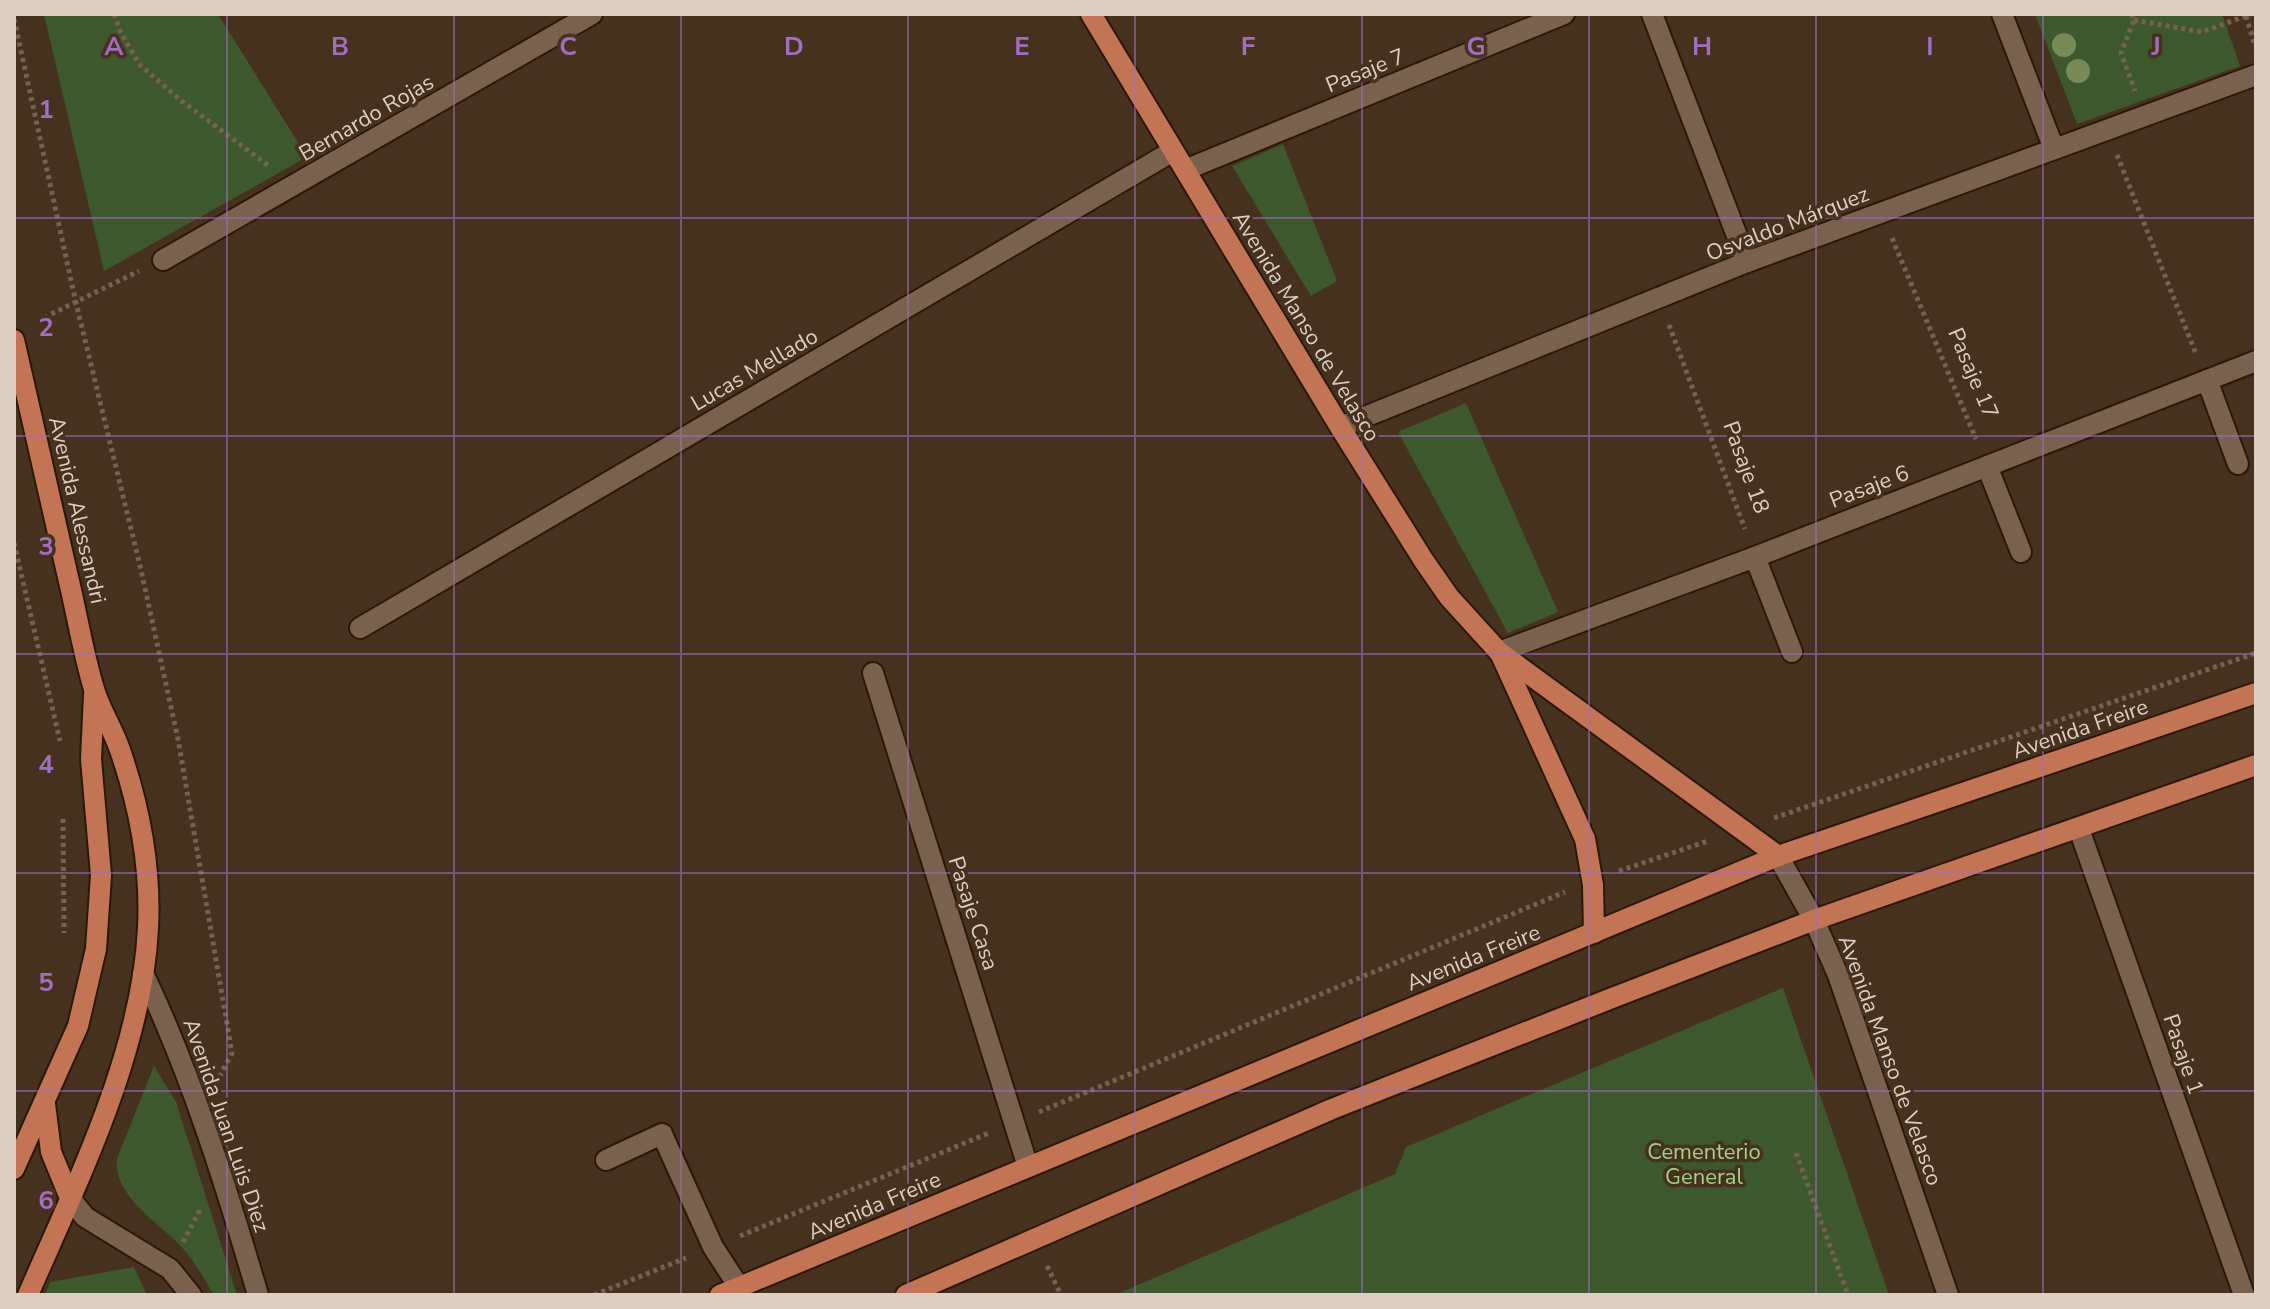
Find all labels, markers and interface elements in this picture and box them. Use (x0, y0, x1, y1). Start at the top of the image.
text: A (104, 29, 124, 64)
text: B (331, 29, 349, 64)
text: C (559, 29, 577, 64)
text: D (784, 29, 804, 64)
text: E (1014, 29, 1030, 64)
text: F (1241, 29, 1255, 64)
text: G (1466, 29, 1486, 64)
text: H (1692, 29, 1712, 64)
text: I (1926, 29, 1934, 64)
text: J (2150, 29, 2161, 64)
street label: Pasaje 7 (1321, 41, 1410, 100)
street label: Bernardo Rojas (294, 67, 439, 169)
text: 1 (38, 92, 54, 127)
street label: Osvaldo Márquez (1702, 179, 1873, 269)
street label: Avenida Manso de Velasco (1225, 206, 1387, 447)
text: 2 (38, 310, 54, 345)
street label: Lucas Mellado (685, 321, 824, 418)
street label: Pasaje 17 (1940, 323, 2006, 424)
street label: Avenida Alessandri (41, 414, 113, 607)
street label: Pasaje 18 (1716, 417, 1777, 518)
street label: Pasaje 6 (1825, 458, 1914, 516)
text: 3 (38, 529, 54, 564)
street label: Avenida Freire (2008, 692, 2152, 766)
text: 4 (38, 747, 54, 782)
street label: Pasaje Casa (941, 852, 1006, 974)
street label: Avenida Freire (1402, 917, 1545, 998)
street label: Avenida Manso de Velasco (1831, 931, 1949, 1190)
text: 5 (38, 965, 54, 1000)
street label: Pasaje 1 (2155, 1010, 2211, 1098)
street label: Avenida Juan Luis Diez (175, 1015, 277, 1236)
park label: Cementerio General (1647, 1137, 1761, 1192)
street label: Avenida Freire (803, 1164, 946, 1247)
text: 6 (38, 1183, 54, 1218)

